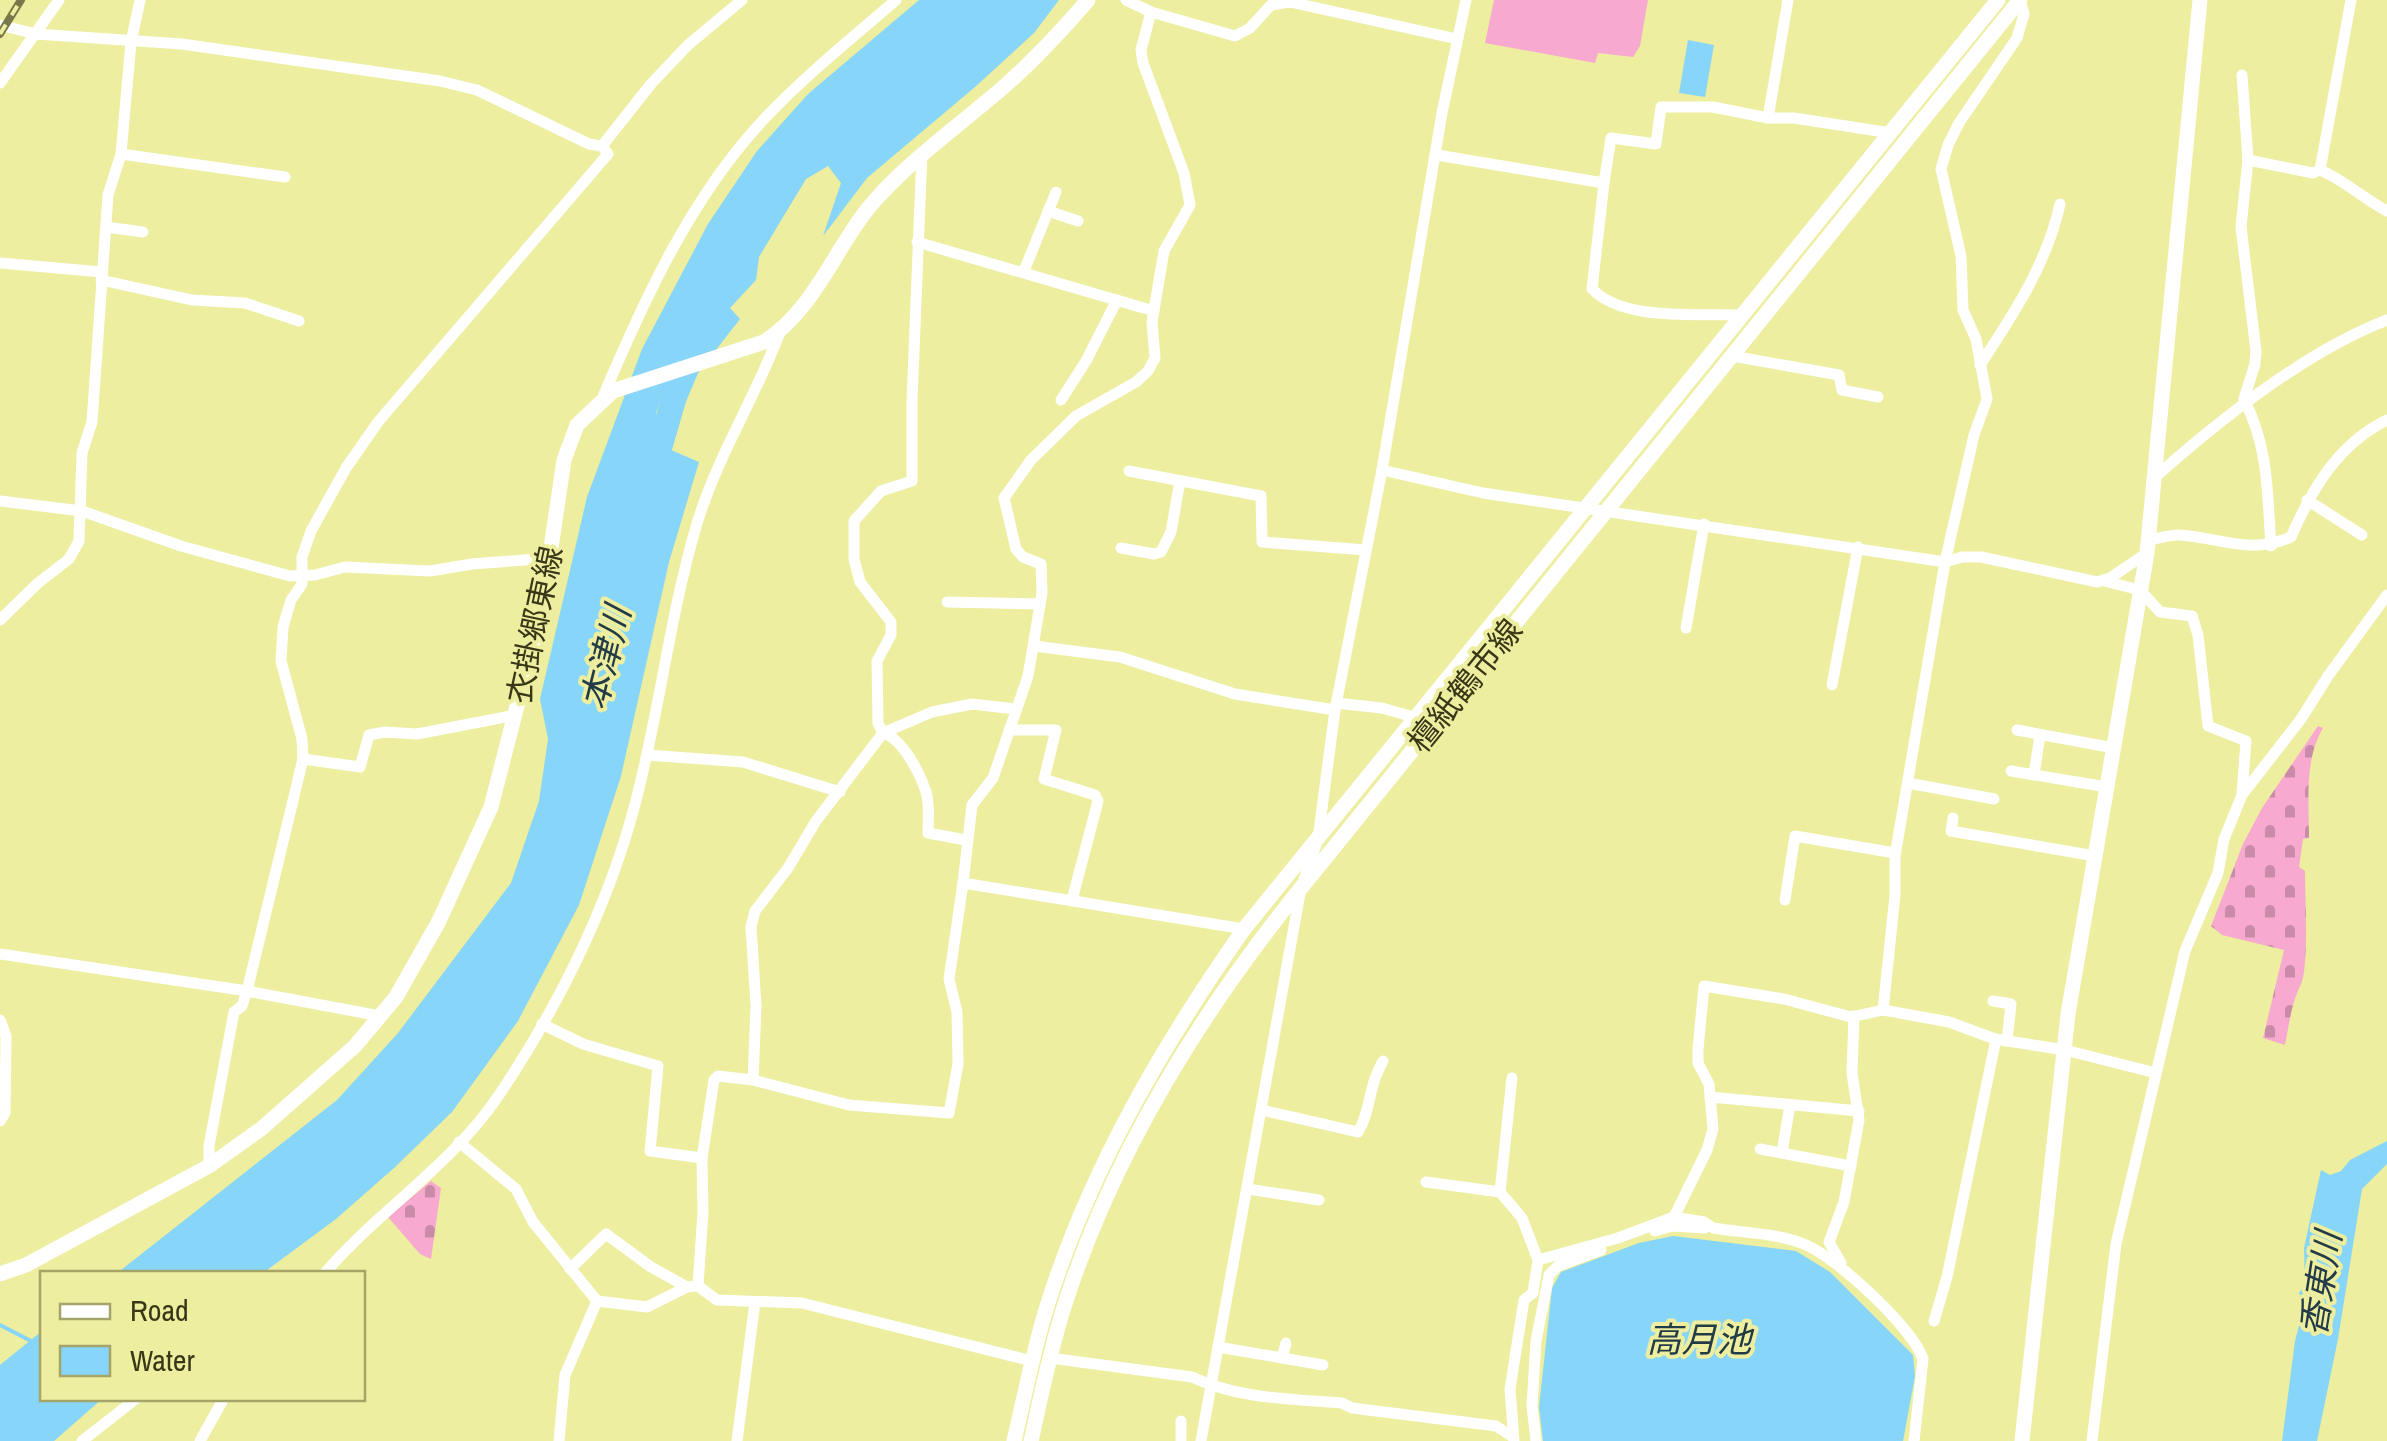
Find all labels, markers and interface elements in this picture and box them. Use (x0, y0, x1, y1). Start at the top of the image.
street label: 衣掛郷東線 (497, 542, 572, 708)
water label: 本津川 (570, 597, 642, 715)
street label: 檀紙鶴市線 (1398, 610, 1532, 761)
water label: 香東川 (2289, 1224, 2353, 1339)
legend (40, 1271, 365, 1401)
text: Road (130, 1290, 189, 1330)
water label: 高月池 (1646, 1316, 1754, 1363)
text: Water (130, 1340, 196, 1380)

